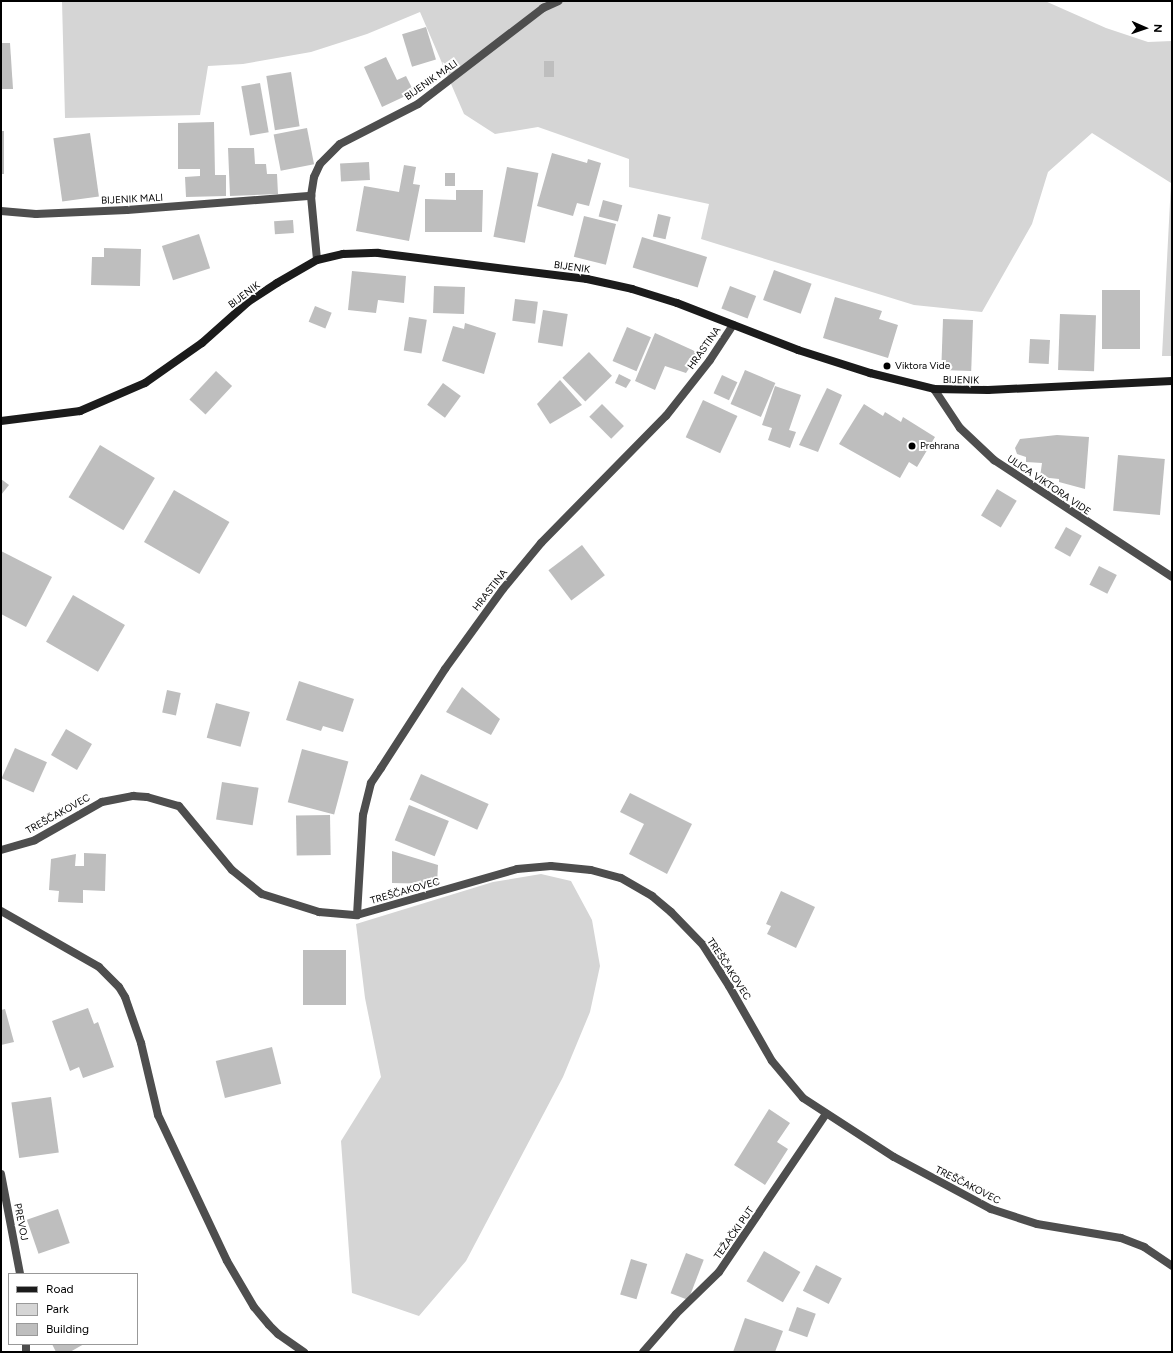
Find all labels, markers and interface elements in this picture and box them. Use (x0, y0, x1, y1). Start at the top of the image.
north arrow (1125, 8, 1165, 48)
text: N (1151, 24, 1164, 33)
street label: BIJENIK MALI (402, 57, 460, 103)
street label: BIJENIK MALI (101, 191, 163, 207)
street label: BIJENIK (553, 259, 591, 275)
street label: BIJENIK (226, 279, 262, 311)
street label: HRASTINA (685, 324, 723, 372)
place label: Viktora Vide (895, 360, 950, 372)
marker: Viktora Vide (882, 361, 892, 371)
street label: BIJENIK (943, 374, 979, 386)
place label: Prehrana (920, 440, 959, 452)
marker: Prehrana (907, 441, 917, 451)
street label: ULICA VIKTORA VIDE (1005, 453, 1093, 517)
street label: HRASTINA (470, 567, 510, 613)
street label: TREŠČAKOVEC (24, 791, 92, 837)
street label: TREŠČAKOVEC (369, 875, 441, 907)
street label: TREŠČAKOVEC (704, 936, 754, 1002)
street label: TREŠČAKOVEC (933, 1163, 1003, 1207)
street label: PREVOJ (12, 1202, 30, 1242)
street label: TEŽAČKI PUT (711, 1204, 757, 1262)
legend (8, 1273, 138, 1345)
text: Road (46, 1282, 74, 1296)
text: Park (46, 1302, 69, 1316)
text: Building (46, 1322, 89, 1336)

